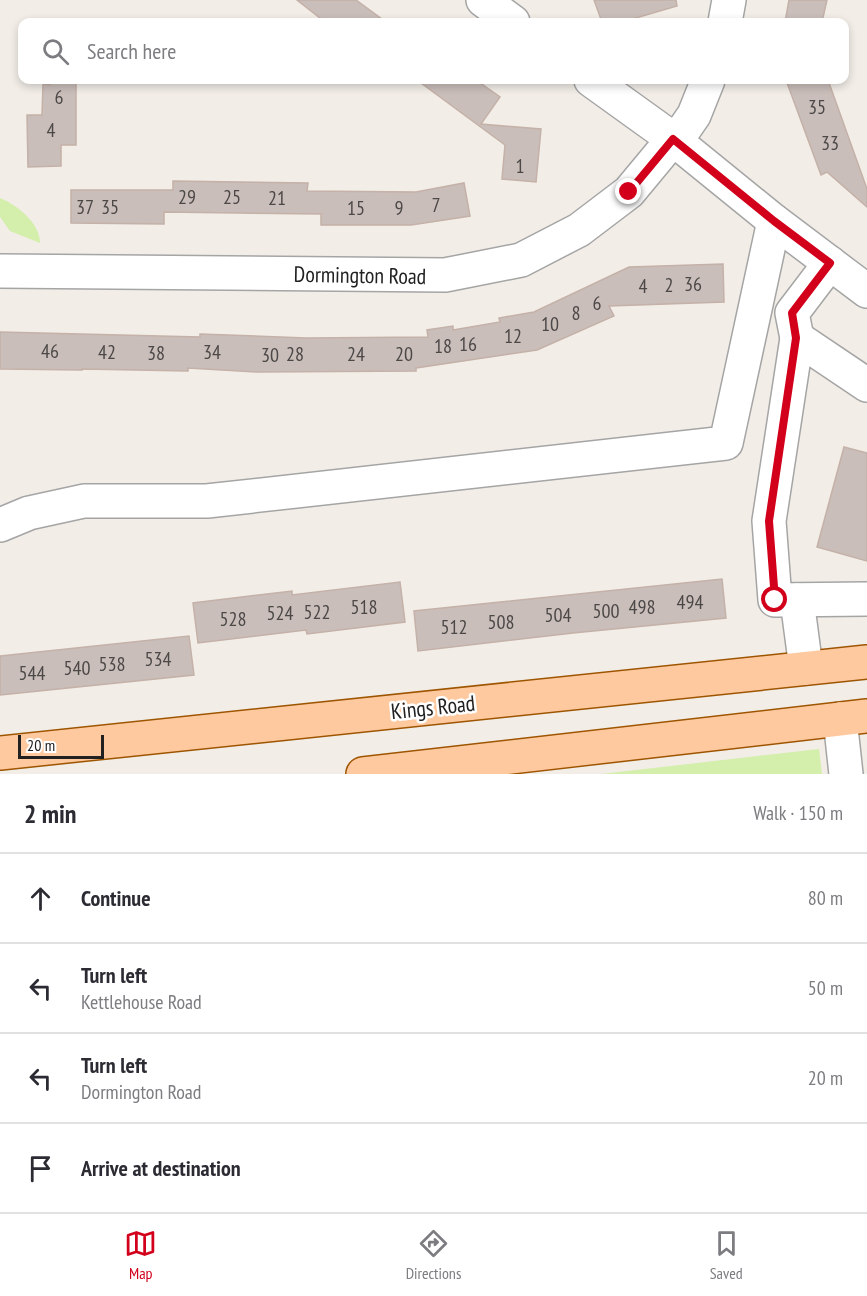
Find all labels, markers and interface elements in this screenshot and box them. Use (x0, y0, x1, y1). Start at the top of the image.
search box (18, 18, 849, 84)
icon: search (39, 35, 72, 68)
text: Search here (87, 37, 176, 65)
house number: 6 (55, 84, 64, 110)
house number: 35 (808, 94, 826, 120)
house number: 4 (47, 117, 56, 143)
house number: 33 (821, 130, 839, 156)
house number: 1 (516, 153, 525, 179)
route end (615, 178, 641, 204)
house number: 29 (178, 184, 196, 210)
house number: 25 (223, 184, 241, 210)
house number: 21 (268, 185, 286, 211)
house number: 7 (432, 192, 441, 218)
house number: 37 (76, 194, 94, 220)
house number: 35 (101, 194, 119, 220)
house number: 15 (347, 195, 365, 221)
house number: 9 (395, 195, 404, 221)
street label: Dormington Road (293, 260, 427, 290)
house number: 36 (684, 271, 702, 297)
house number: 2 (665, 272, 674, 298)
house number: 4 (639, 273, 648, 299)
house number: 6 (593, 290, 602, 316)
house number: 8 (572, 300, 581, 326)
house number: 10 (541, 311, 559, 337)
house number: 12 (504, 323, 522, 349)
house number: 16 (459, 331, 477, 357)
house number: 18 (434, 333, 452, 359)
house number: 46 (41, 338, 59, 364)
house number: 42 (98, 339, 116, 365)
house number: 34 (203, 339, 221, 365)
house number: 38 (147, 340, 165, 366)
house number: 28 (286, 341, 304, 367)
house number: 24 (347, 341, 365, 367)
house number: 20 (395, 341, 413, 367)
house number: 30 (261, 342, 279, 368)
route start (761, 586, 787, 612)
house number: 494 (677, 589, 704, 615)
house number: 518 (351, 594, 378, 620)
house number: 498 (629, 594, 656, 620)
house number: 500 (593, 598, 620, 624)
house number: 522 (304, 599, 331, 625)
house number: 524 (267, 600, 294, 626)
house number: 504 (545, 602, 572, 628)
house number: 528 (220, 606, 247, 632)
house number: 508 (488, 609, 515, 635)
house number: 512 (441, 614, 468, 640)
house number: 534 (145, 646, 172, 672)
house number: 538 (99, 651, 126, 677)
house number: 540 (64, 655, 91, 681)
house number: 544 (19, 660, 46, 686)
street label: Kings Road (390, 689, 476, 725)
scale bar (18, 732, 104, 760)
text: 20 m (27, 735, 55, 755)
text: 2 min (24, 797, 77, 830)
text: Walk · 150 m (753, 800, 843, 826)
icon: ahead (24, 882, 57, 915)
text: Continue (81, 884, 151, 912)
text: 80 m (808, 885, 843, 911)
text: Turn left (81, 961, 147, 989)
icon: left (24, 972, 57, 1005)
text: 50 m (808, 975, 843, 1001)
text: Kettlehouse Road (81, 989, 202, 1015)
text: Turn left (81, 1051, 147, 1079)
icon: left (24, 1062, 57, 1095)
text: 20 m (808, 1065, 843, 1091)
text: Dormington Road (81, 1079, 202, 1105)
icon: arrive (24, 1152, 57, 1185)
text: Arrive at destination (81, 1154, 241, 1182)
tab: Map (124, 1227, 157, 1283)
tab: Directions (406, 1227, 461, 1283)
tab: Saved (710, 1227, 743, 1283)

